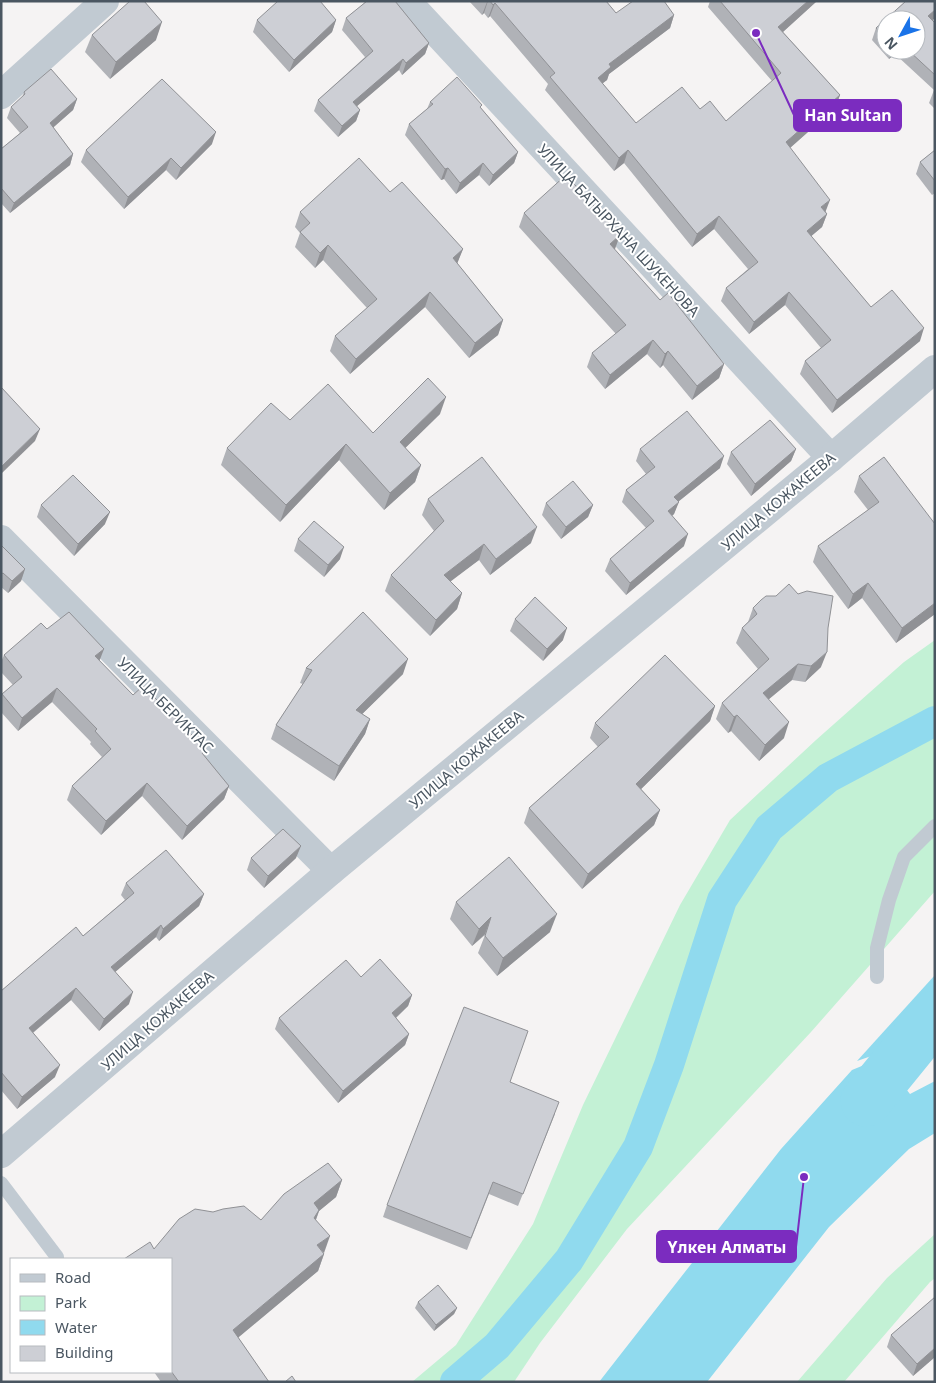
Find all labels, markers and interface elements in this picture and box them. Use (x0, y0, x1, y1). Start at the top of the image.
north arrow (876, 10, 926, 60)
text: N (880, 33, 902, 54)
callout: Han Sultan (794, 100, 901, 131)
text: Han Sultan (804, 104, 892, 126)
street label: УЛИЦА БАТЫРХАНА ШУКЕНОВА (534, 139, 705, 321)
street label: УЛИЦА КОЖАКЕЕВА (717, 447, 840, 555)
street label: УЛИЦА БЕРИКТАС (114, 653, 218, 757)
street label: УЛИЦА КОЖАКЕЕВА (405, 705, 528, 813)
street label: УЛИЦА КОЖАКЕЕВА (96, 965, 218, 1074)
callout: Үлкен Алматы (657, 1231, 796, 1262)
text: Үлкен Алматы (667, 1236, 787, 1258)
legend (10, 1258, 172, 1373)
text: Road (55, 1267, 91, 1287)
text: Park (55, 1292, 87, 1312)
text: Water (55, 1317, 97, 1337)
text: Building (55, 1342, 113, 1362)

